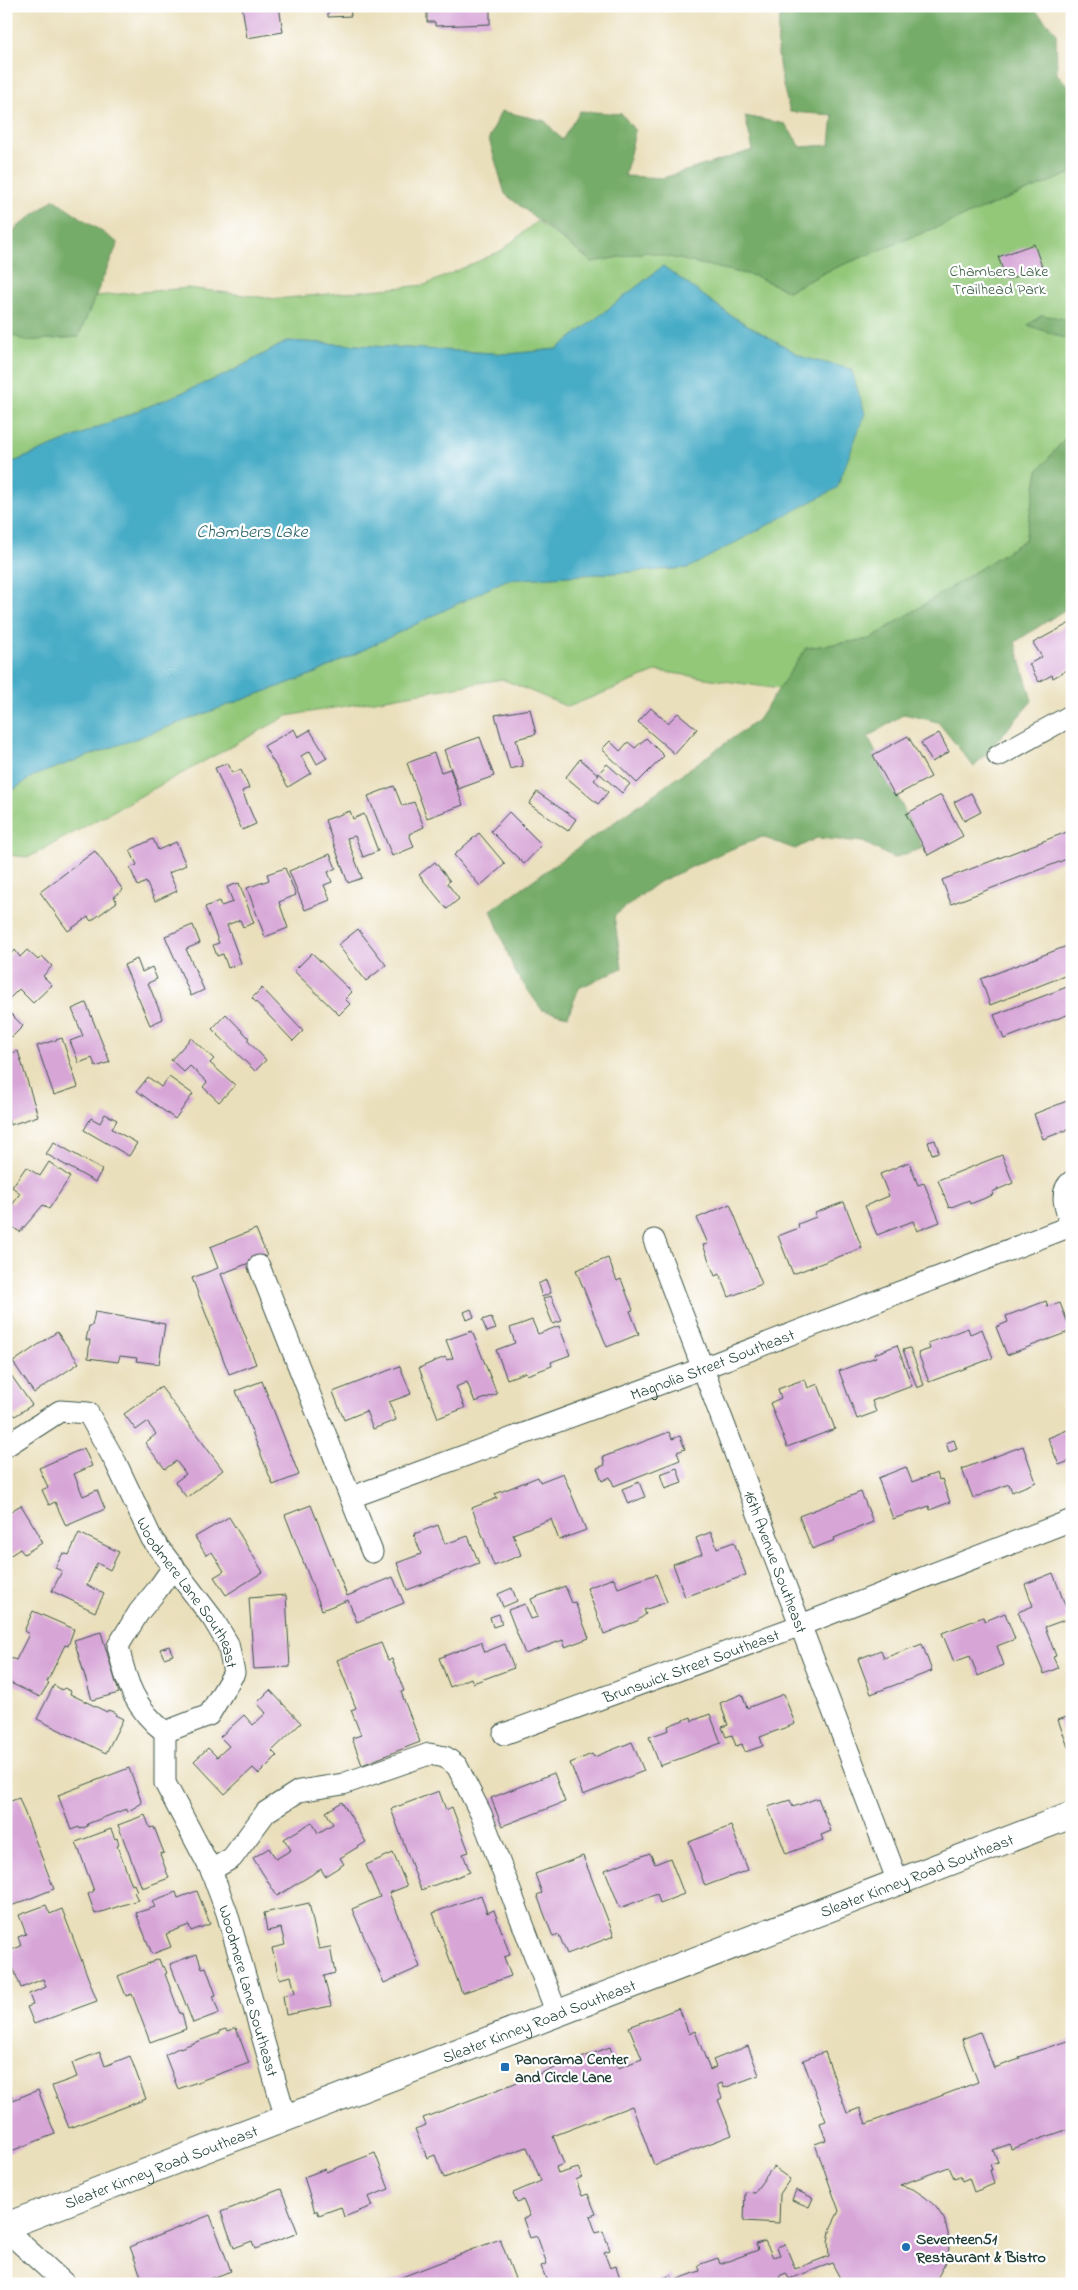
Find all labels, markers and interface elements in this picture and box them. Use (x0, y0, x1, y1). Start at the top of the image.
park label: Chambers Lake Trailhead Park (950, 260, 1049, 302)
water label: Chambers Lake (196, 520, 309, 546)
street label: Magnolia Street Southeast (627, 1324, 799, 1408)
street label: 16th Avenue Southeast (736, 1487, 813, 1638)
street label: Woodmere Lane Southeast (129, 1513, 243, 1671)
street label: Brunswick Street Southeast (599, 1624, 784, 1711)
street label: Sleater Kinney Road Southeast (817, 1828, 1018, 1925)
street label: Woodmere Lane Southeast (211, 1902, 283, 2080)
street label: Sleater Kinney Road Southeast (439, 1974, 640, 2071)
place label: Panorama Center and Circle Lane (515, 2048, 629, 2090)
marker: Panorama Center and Circle Lane (499, 2061, 511, 2073)
street label: Sleater Kinney Road Southeast (61, 2120, 263, 2216)
place label: Seventeen51 Restaurant & Bistro (915, 2228, 1046, 2270)
marker: Seventeen51 Restaurant & Bistro (900, 2241, 912, 2253)

